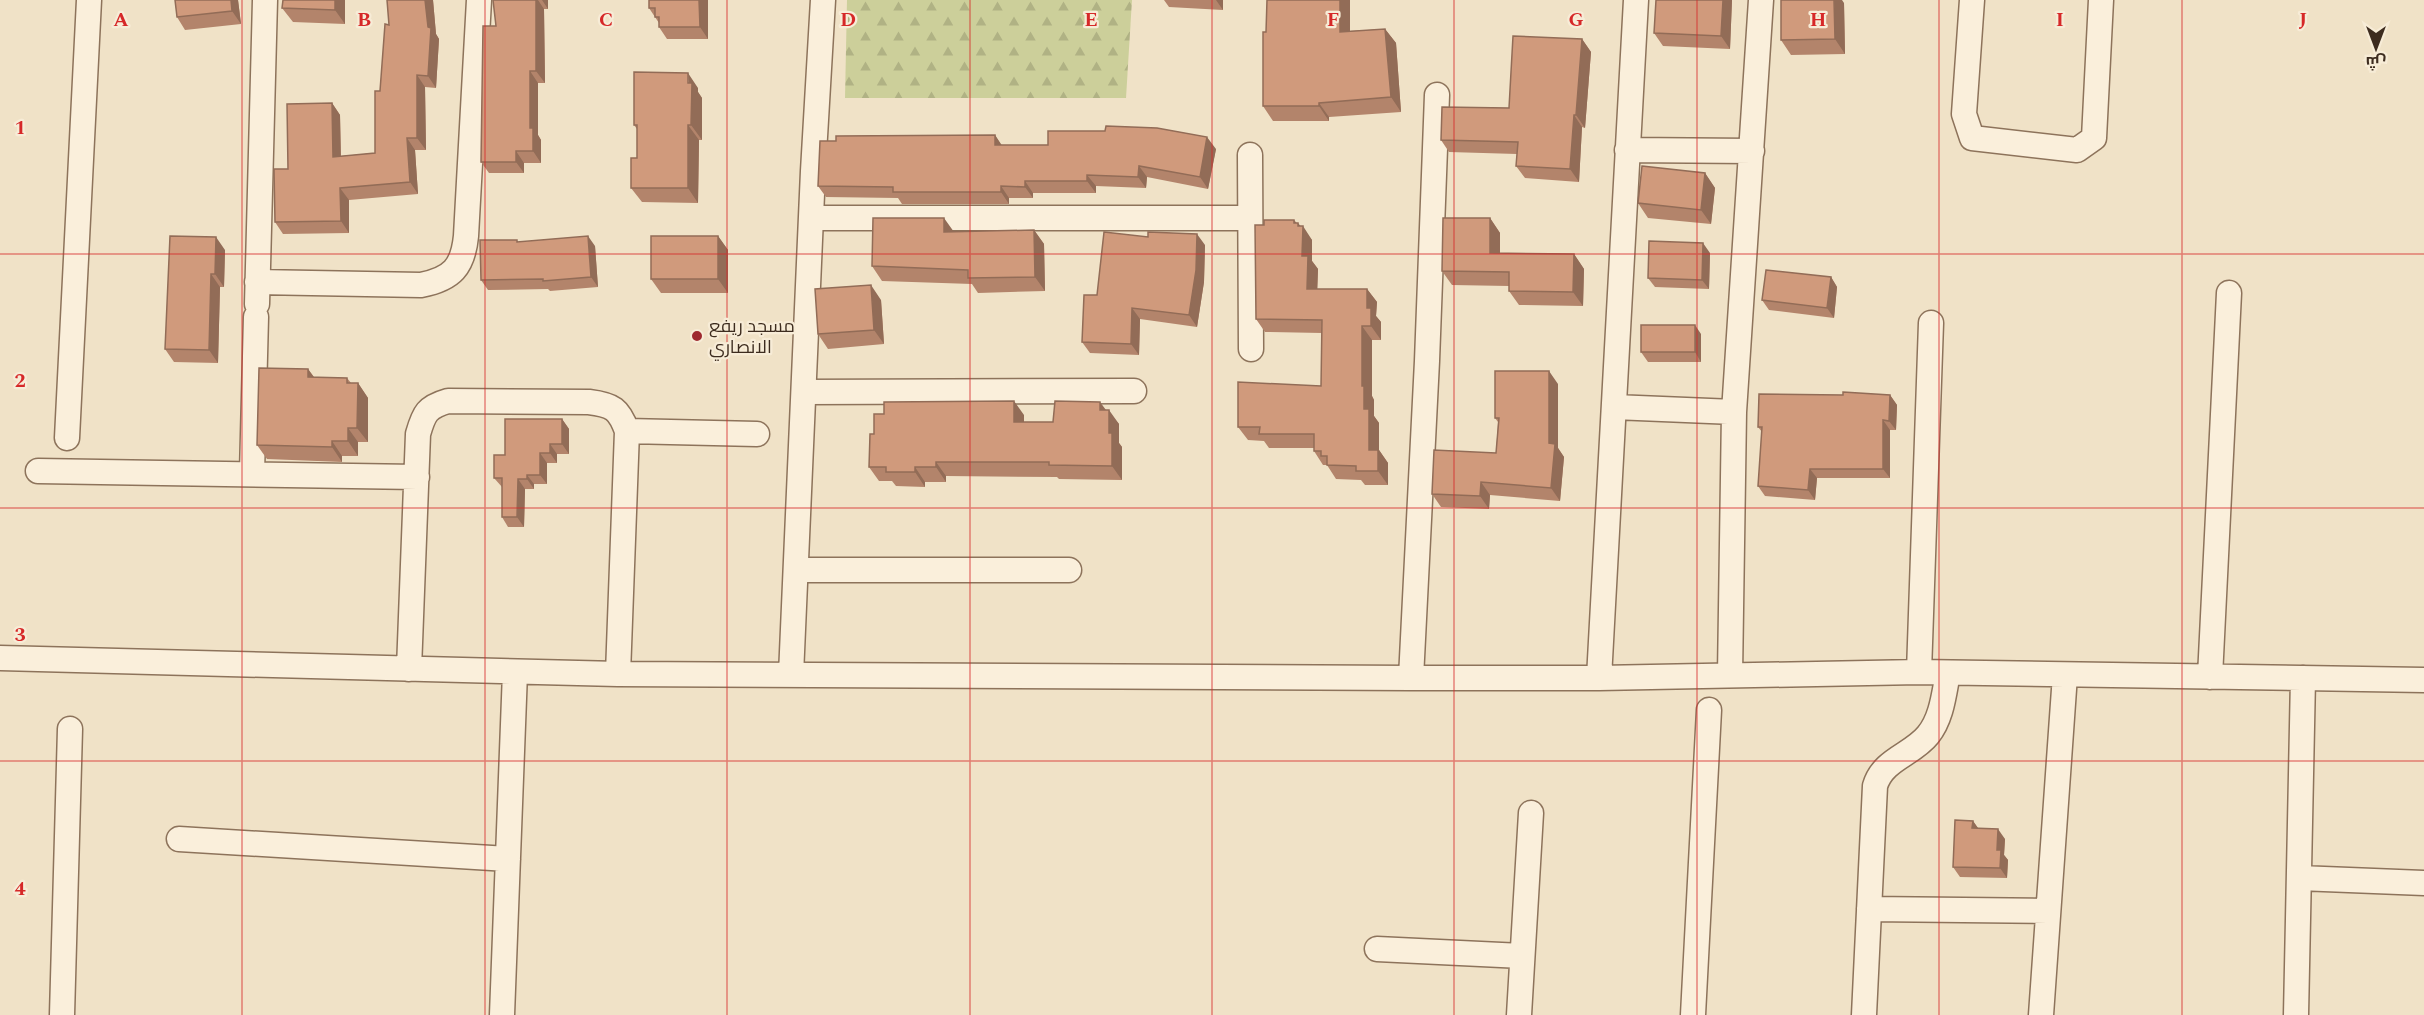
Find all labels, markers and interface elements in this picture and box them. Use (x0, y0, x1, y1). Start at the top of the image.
text: A (113, 5, 129, 35)
text: B (357, 5, 371, 35)
text: C (599, 5, 613, 35)
text: D (840, 5, 856, 35)
text: E (1084, 5, 1098, 35)
text: F (1327, 5, 1339, 35)
text: G (1568, 5, 1584, 35)
text: H (1810, 5, 1826, 35)
text: I (2056, 5, 2064, 35)
text: J (2299, 5, 2307, 35)
north arrow (2346, 18, 2406, 78)
text: ش (2366, 50, 2386, 74)
text: 1 (14, 113, 26, 143)
place label: مسجد ريفع الانصاري (709, 313, 795, 361)
marker: مسجد ريفع الانصاري (690, 329, 704, 343)
text: 2 (14, 366, 26, 396)
text: 3 (14, 620, 26, 650)
text: 4 (14, 874, 26, 904)

